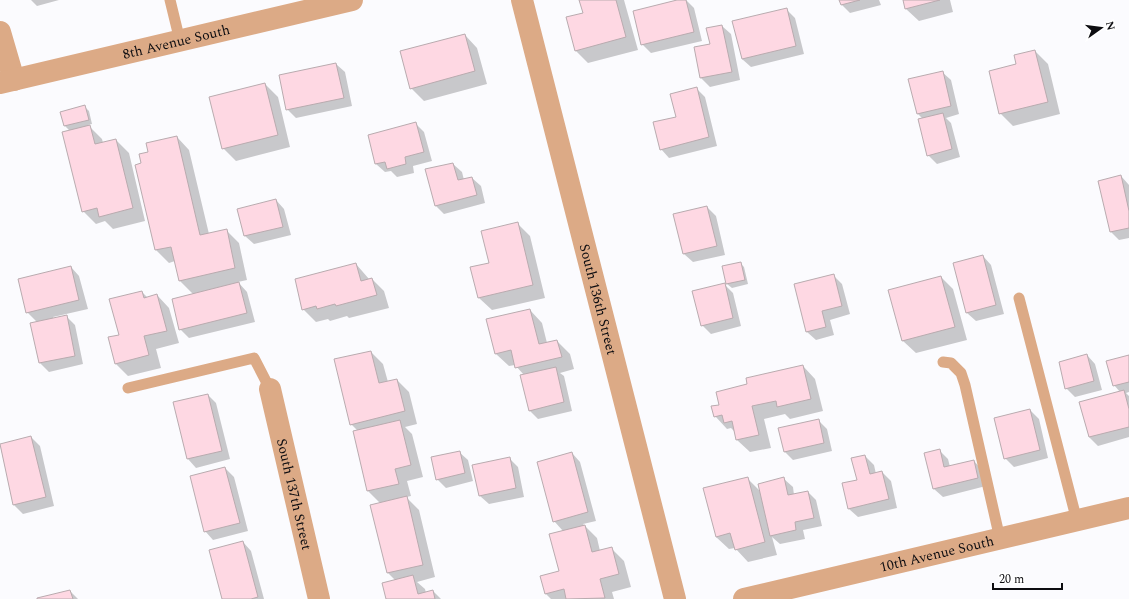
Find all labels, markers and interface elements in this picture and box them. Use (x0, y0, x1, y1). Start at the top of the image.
north arrow (1081, 8, 1121, 48)
street label: 8th Avenue South (120, 19, 232, 64)
text: N (1101, 19, 1120, 32)
street label: South 136th Street (574, 241, 623, 357)
street label: South 137th Street (271, 436, 318, 552)
street label: 10th Avenue South (878, 530, 996, 577)
scale bar (993, 565, 1062, 591)
text: 20 m (999, 570, 1024, 589)

